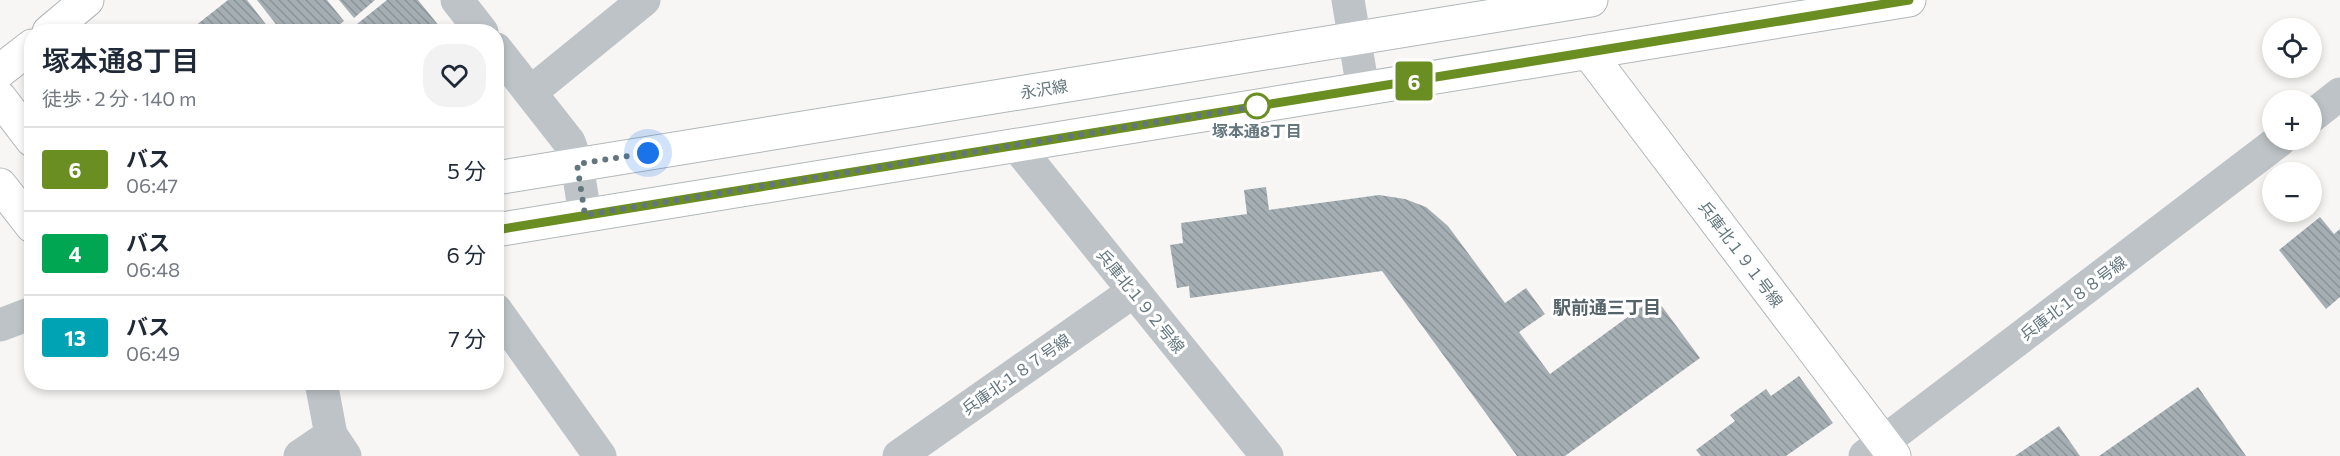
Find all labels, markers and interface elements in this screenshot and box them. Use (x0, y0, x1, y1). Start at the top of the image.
map controls (2262, 18, 2322, 222)
button: locate (2262, 18, 2322, 78)
text: 塚本通8丁目 (42, 43, 199, 77)
button: heart (423, 44, 486, 107)
line badge: 6 (1394, 62, 1434, 100)
text: 6 (1408, 69, 1420, 94)
street label: 永沢線 (1019, 75, 1069, 102)
text: 徒歩 · 2 分 · 140 m (42, 86, 197, 110)
button: + (2262, 90, 2322, 150)
marker: 塚本通8丁目 (1244, 93, 1270, 119)
place label: 塚本通8丁目 (1212, 121, 1302, 140)
your location (633, 138, 663, 168)
text: バス (126, 145, 170, 172)
text: 6 (69, 157, 81, 182)
text: 5 分 (447, 157, 486, 184)
button: − (2262, 162, 2322, 222)
text: 06:47 (126, 173, 178, 197)
street label: 兵庫北１９１号線 (1695, 197, 1788, 311)
text: バス (126, 229, 170, 256)
text: 4 (69, 241, 81, 266)
text: 6 分 (446, 241, 486, 268)
street label: 兵庫北１９２号線 (1094, 245, 1189, 356)
street label: 兵庫北１８８号線 (2016, 251, 2130, 344)
text: 06:48 (126, 257, 180, 281)
district label: 駅前通三丁目 (1553, 296, 1661, 318)
text: バス (126, 313, 170, 340)
text: 13 (64, 325, 86, 350)
text: 7 分 (448, 325, 486, 352)
street label: 兵庫北１８７号線 (958, 329, 1074, 418)
text: 06:49 (126, 341, 180, 365)

